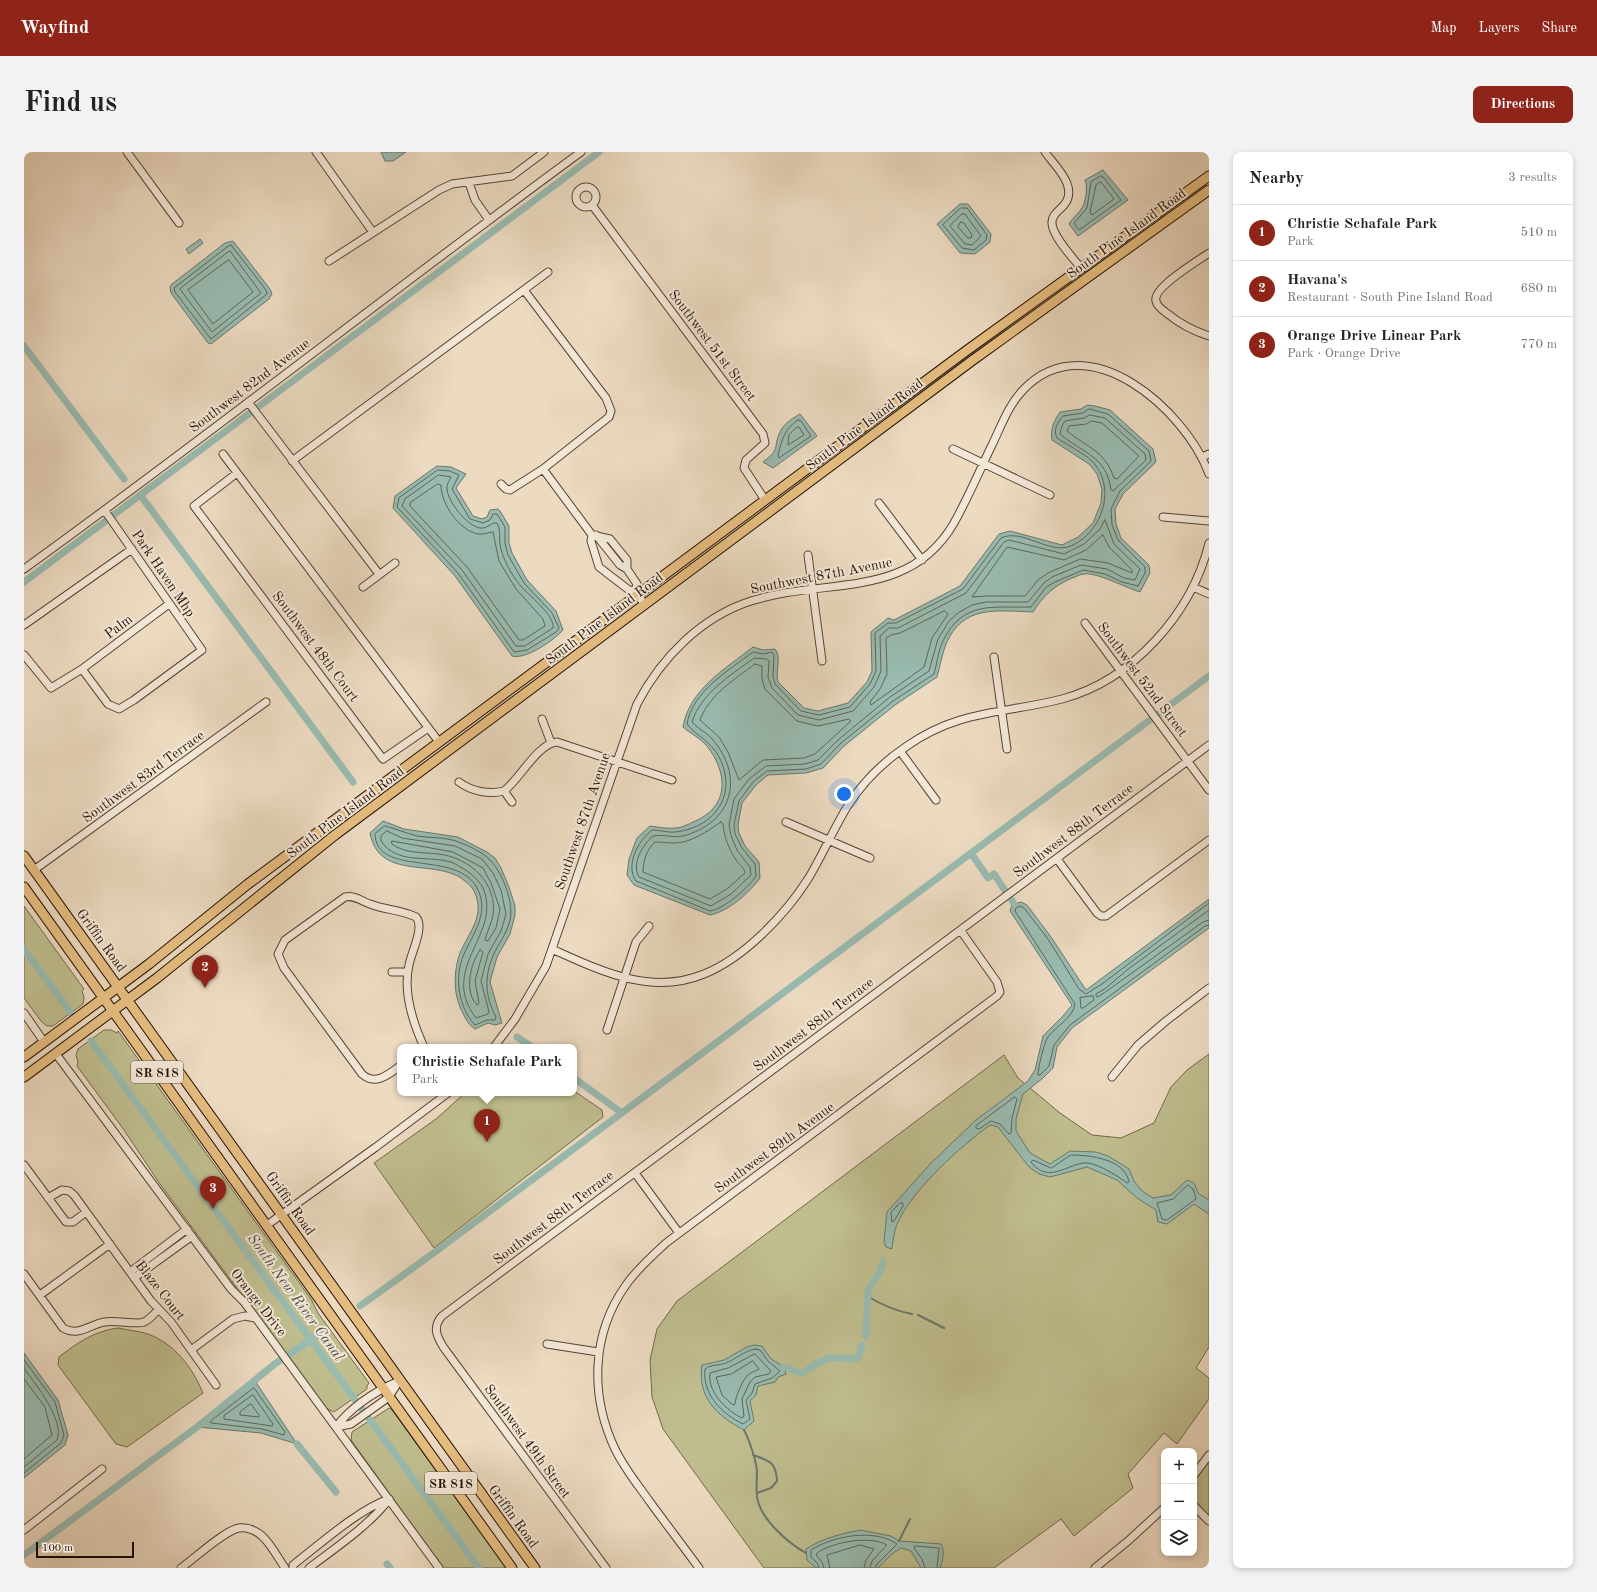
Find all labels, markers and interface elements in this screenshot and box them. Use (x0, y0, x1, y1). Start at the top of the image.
text: Wayfind (20, 19, 89, 38)
text: Map (1431, 21, 1457, 35)
text: Layers (1479, 21, 1520, 35)
text: Share (1542, 21, 1577, 35)
button: Directions (1473, 86, 1573, 123)
text: Find us (24, 90, 117, 118)
text: Nearby (1249, 170, 1304, 187)
text: 3 results (1508, 171, 1557, 184)
street label: South Pine Island Road (1065, 186, 1189, 282)
text: Christie Schafale Park (1287, 217, 1437, 232)
text: 1 (1258, 226, 1266, 239)
text: 510 m (1520, 226, 1557, 239)
text: Park (1287, 235, 1314, 248)
text: Havana's (1287, 273, 1347, 288)
text: 2 (1258, 282, 1266, 295)
text: 680 m (1520, 282, 1557, 295)
street label: Southwest 51st Street (666, 287, 759, 404)
text: Restaurant · South Pine Island Road (1287, 291, 1493, 304)
text: Orange Drive Linear Park (1287, 329, 1462, 344)
street label: Southwest 82nd Avenue (187, 336, 312, 436)
text: 3 (1258, 338, 1266, 351)
text: 770 m (1520, 338, 1557, 351)
text: Park · Orange Drive (1287, 347, 1400, 360)
street label: South Pine Island Road (803, 376, 926, 473)
street label: Park Haven Mhp (129, 528, 197, 620)
street label: Southwest 87th Avenue (749, 555, 893, 597)
street label: South Pine Island Road (543, 570, 666, 667)
street label: Southwest 48th Court (269, 589, 361, 705)
street label: Palm (102, 612, 135, 642)
street label: Southwest 52nd Street (1095, 620, 1190, 740)
street label: Southwest 83rd Terrace (80, 728, 207, 826)
street label: Southwest 87th Avenue (553, 751, 613, 892)
street label: South Pine Island Road (284, 764, 407, 861)
street label: Southwest 88th Terrace (1011, 781, 1136, 880)
your location (834, 784, 854, 804)
street label: Griffin Road (74, 906, 129, 975)
pin: 2 (192, 955, 218, 988)
street label: Southwest 88th Terrace (751, 975, 876, 1074)
popup (397, 1044, 577, 1096)
text: Christie Schafale Park (412, 1055, 562, 1070)
road number: SR 818 (131, 1061, 183, 1083)
text: Park (412, 1073, 439, 1086)
street label: Southwest 89th Avenue (712, 1100, 837, 1196)
pin: 1 (474, 1109, 500, 1142)
street label: Southwest 88th Terrace (491, 1168, 616, 1267)
street label: Griffin Road (263, 1169, 317, 1238)
pin: 3 (200, 1176, 226, 1209)
water label: South New River Canal (244, 1232, 346, 1365)
street label: Blaze Court (133, 1258, 188, 1323)
street label: Orange Drive (228, 1266, 289, 1339)
street label: Southwest 49th Street (481, 1382, 573, 1501)
map controls (1161, 1448, 1197, 1556)
button: + (1161, 1448, 1197, 1484)
road number: SR 818 (425, 1472, 477, 1494)
street label: Griffin Road (486, 1482, 541, 1551)
button: − (1161, 1484, 1197, 1520)
button: layers (1161, 1520, 1197, 1556)
scale bar (36, 1540, 134, 1559)
text: 100 m (42, 1543, 73, 1554)

